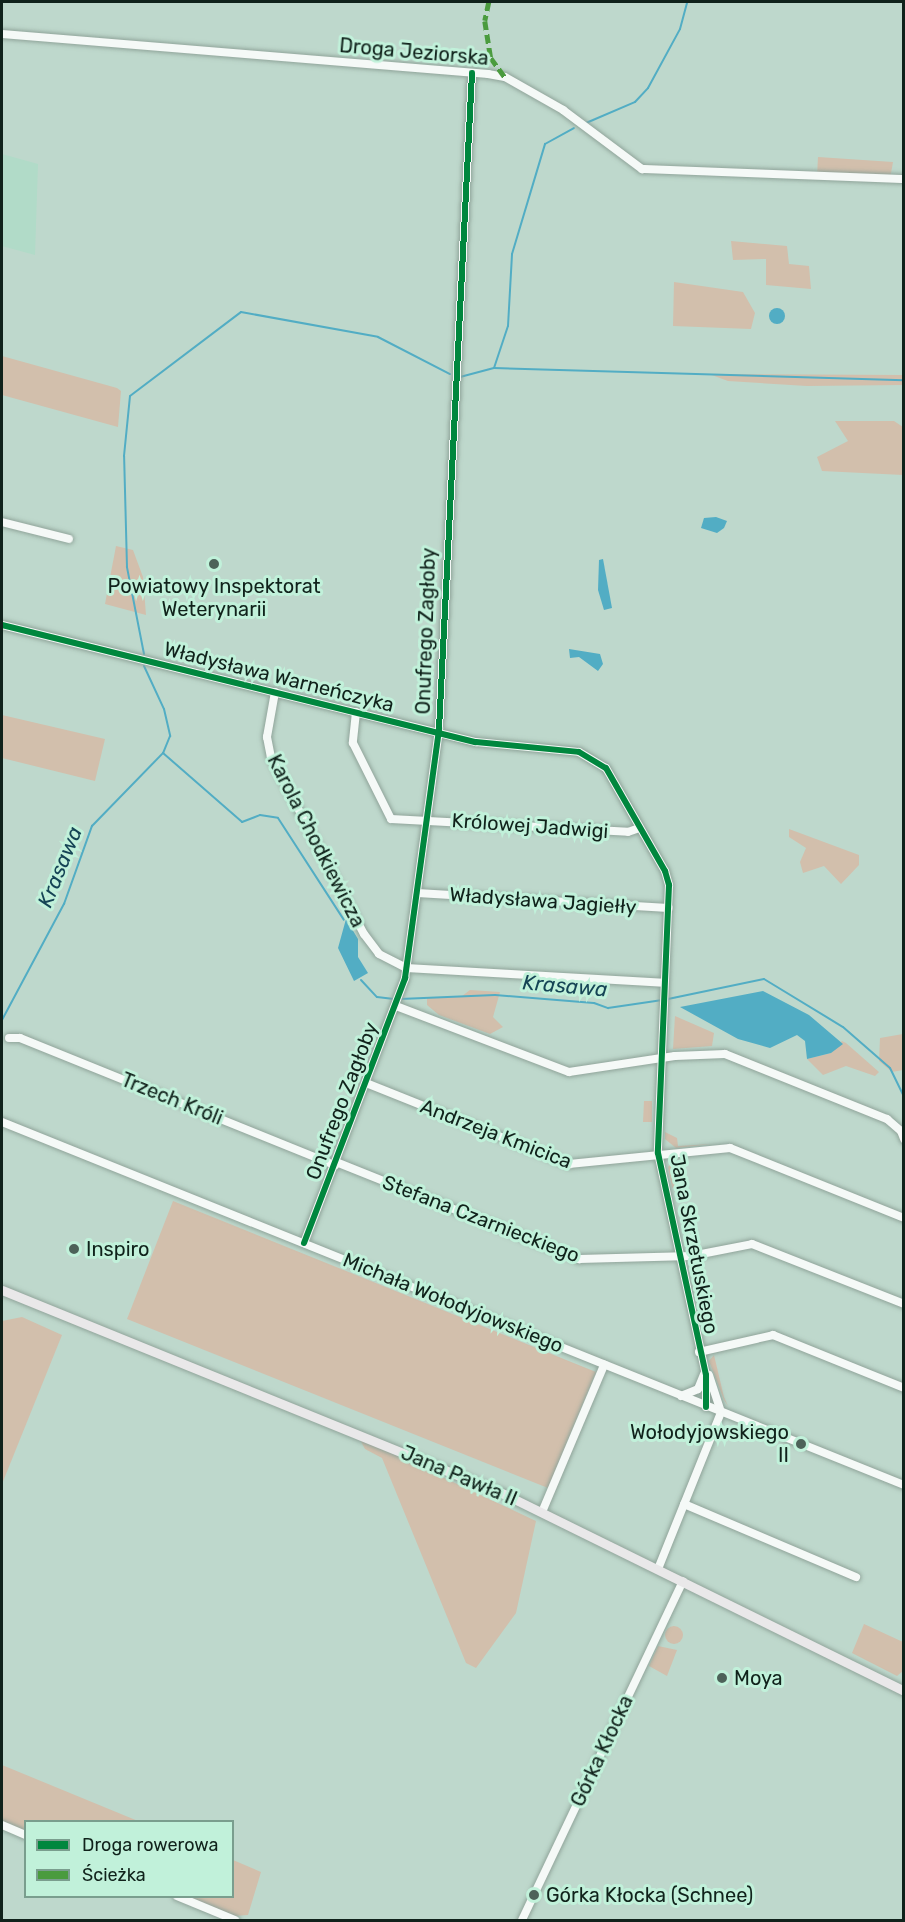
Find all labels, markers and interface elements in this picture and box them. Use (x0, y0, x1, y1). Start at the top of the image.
street label: Droga Jeziorska (338, 34, 490, 70)
street label: Onufrego Zagłoby (411, 547, 441, 715)
marker: Powiatowy Inspektorat Weterynarii (207, 557, 221, 571)
place label: Powiatowy Inspektorat Weterynarii (107, 574, 321, 621)
street label: Władysława Warneńczyka (161, 637, 397, 717)
street label: Karola Chodkiewicza (262, 751, 370, 931)
street label: Królowej Jadwigi (451, 809, 609, 843)
water label: Krasawa (32, 823, 88, 911)
street label: Władysława Jagiełły (449, 882, 637, 920)
water label: Krasawa (522, 970, 608, 1002)
street label: Onufrego Zagłoby (301, 1019, 383, 1183)
street label: Trzech Króli (118, 1068, 226, 1130)
street label: Andrzeja Kmicica (417, 1094, 575, 1174)
street label: Jana Skrzetuskiego (665, 1152, 723, 1336)
street label: Stefana Czarnieckiego (379, 1170, 583, 1268)
place label: Inspiro (86, 1237, 149, 1261)
marker: Inspiro (67, 1242, 81, 1256)
street label: Michała Wołodyjowskiego (339, 1248, 567, 1358)
place label: Wołodyjowskiego II (630, 1420, 789, 1467)
marker: Wołodyjowskiego II (794, 1437, 808, 1451)
street label: Jana Pawła II (397, 1441, 521, 1511)
place label: Moya (734, 1666, 783, 1690)
marker: Moya (715, 1671, 729, 1685)
street label: Górka Kłocka (566, 1692, 638, 1810)
legend (24, 1820, 234, 1898)
text: Droga rowerowa (82, 1834, 218, 1856)
text: Ścieżka (82, 1864, 146, 1886)
place label: Górka Kłocka (Schnee) (546, 1883, 753, 1907)
marker: Górka Kłocka (Schnee) (527, 1888, 541, 1902)

